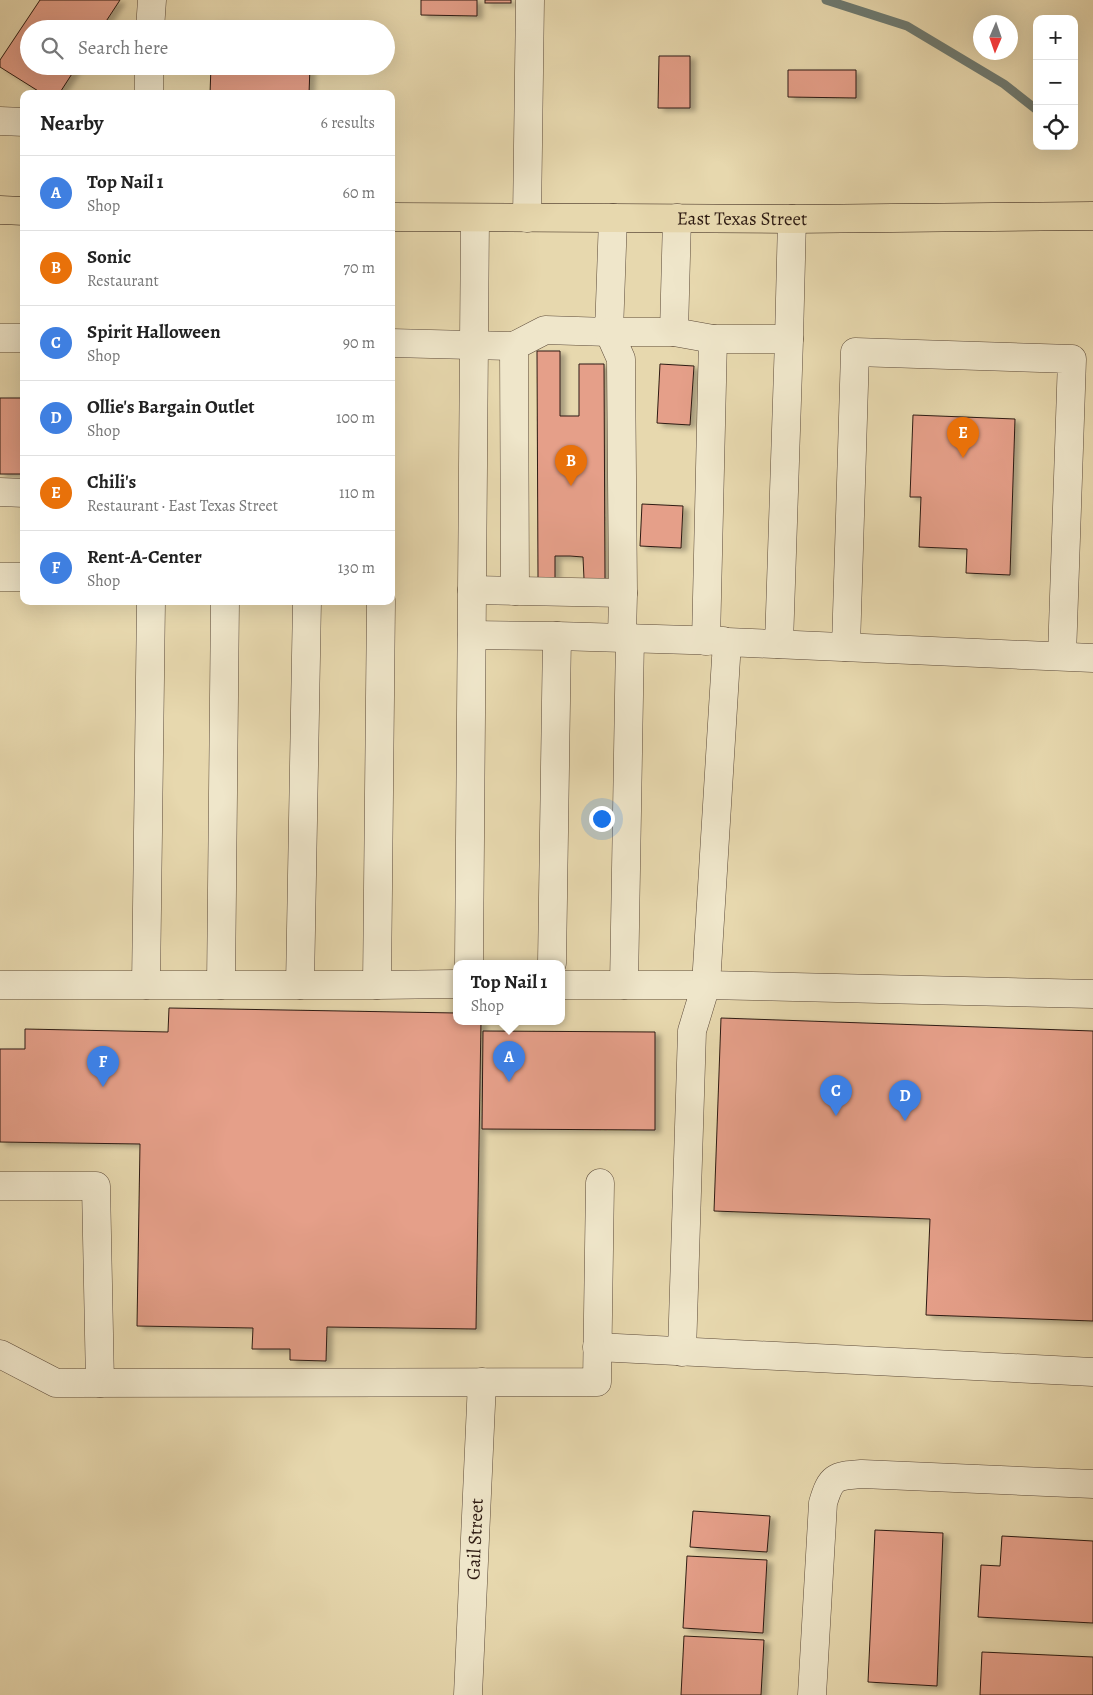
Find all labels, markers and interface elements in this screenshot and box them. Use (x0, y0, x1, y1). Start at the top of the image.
north arrow (973, 15, 1018, 60)
map controls (1033, 15, 1078, 150)
button: + (1033, 15, 1078, 60)
search box (20, 20, 395, 75)
icon: search (38, 34, 66, 62)
text: Search here (78, 35, 168, 61)
button: − (1033, 60, 1078, 105)
button: locate (1033, 105, 1078, 150)
text: Nearby (40, 109, 103, 137)
text: 6 results (321, 112, 375, 134)
text: Top Nail 1 (87, 169, 164, 195)
text: A (51, 182, 61, 204)
text: 60 m (343, 182, 375, 204)
text: Shop (87, 195, 120, 217)
street label: East Texas Street (677, 205, 807, 232)
text: Sonic (87, 244, 131, 270)
text: B (51, 257, 61, 279)
text: 70 m (343, 257, 375, 279)
text: Restaurant (87, 270, 159, 292)
text: Spirit Halloween (87, 319, 221, 345)
text: C (51, 332, 61, 354)
text: 90 m (343, 332, 375, 354)
text: Shop (87, 345, 120, 367)
text: Ollie's Bargain Outlet (87, 394, 255, 420)
text: D (50, 407, 62, 429)
text: 100 m (336, 407, 375, 429)
pin: E (947, 417, 979, 458)
text: Shop (87, 420, 120, 442)
pin: B (555, 445, 587, 486)
text: Chili's (87, 469, 136, 495)
text: E (51, 482, 61, 504)
text: 110 m (339, 482, 375, 504)
text: Restaurant · East Texas Street (87, 495, 278, 517)
text: Rent-A-Center (87, 544, 202, 570)
text: F (52, 557, 60, 579)
text: 130 m (338, 557, 375, 579)
text: Shop (87, 570, 120, 592)
your location (589, 806, 615, 832)
popup (453, 960, 565, 1025)
text: Top Nail 1 (471, 969, 547, 995)
text: Shop (471, 995, 504, 1017)
pin: A (493, 1041, 525, 1082)
pin: F (87, 1046, 119, 1087)
pin: C (820, 1075, 852, 1116)
pin: D (889, 1080, 921, 1121)
street label: Gail Street (460, 1498, 490, 1581)

